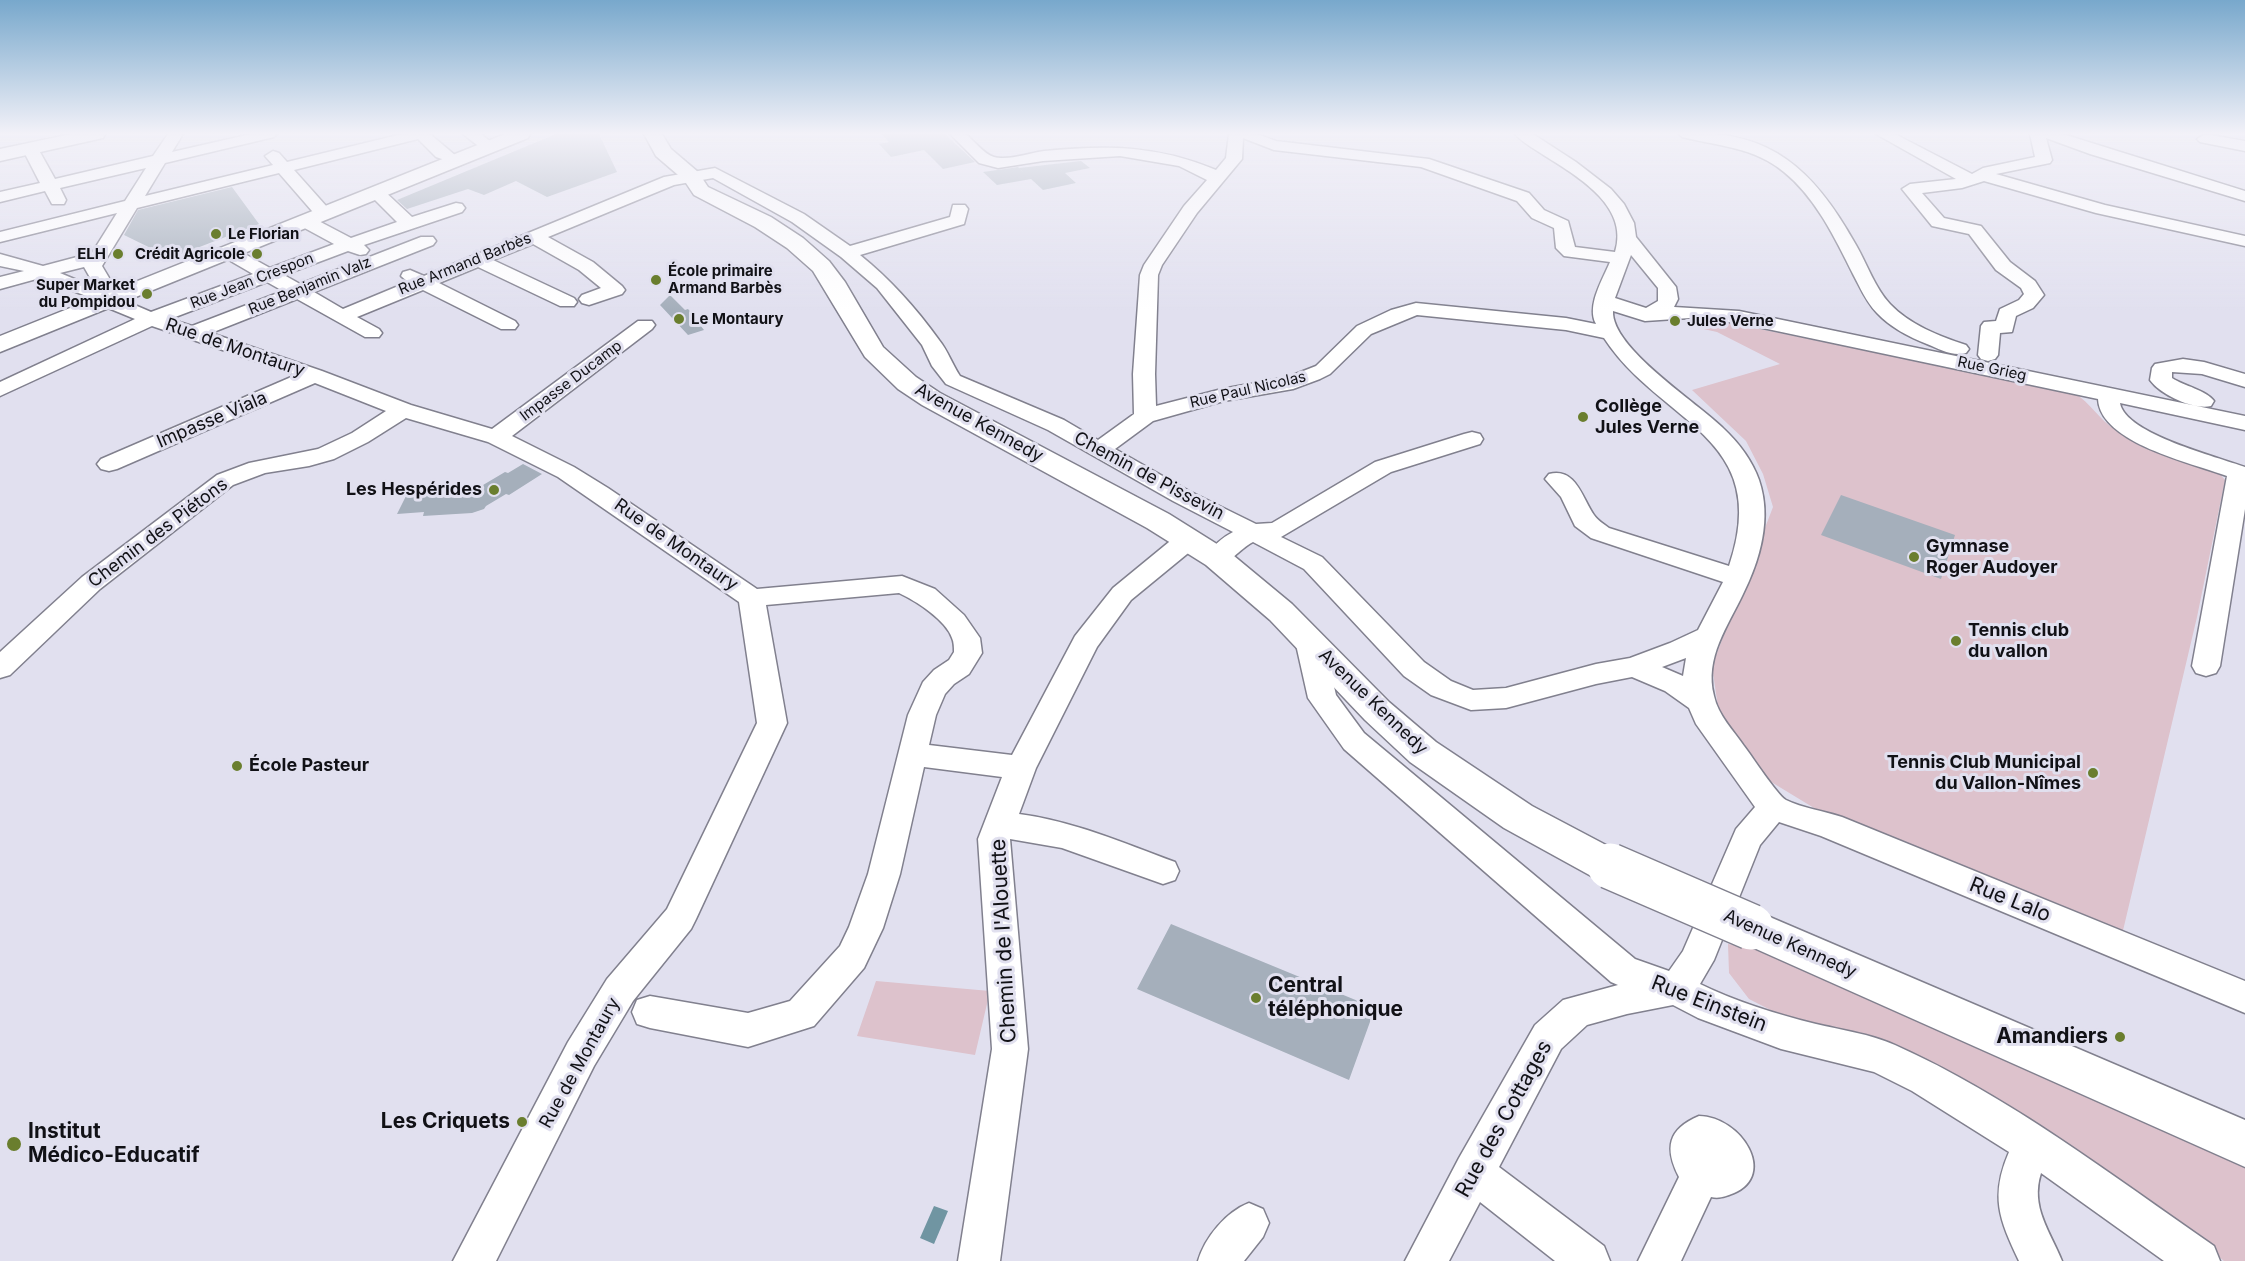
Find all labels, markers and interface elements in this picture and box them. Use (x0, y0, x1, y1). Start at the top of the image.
place label: Le Florian (228, 225, 299, 243)
marker: Le Florian (209, 227, 223, 241)
street label: Rue Armand Barbès (396, 229, 534, 299)
place label: ELH (77, 245, 106, 263)
place label: Crédit Agricole (135, 245, 245, 263)
marker: ELH (111, 247, 125, 261)
marker: Crédit Agricole (250, 247, 264, 261)
street label: Rue Jean Crespon (188, 249, 316, 313)
street label: Rue Benjamin Valz (246, 253, 374, 319)
place label: École primaire Armand Barbès (668, 262, 782, 297)
marker: École primaire Armand Barbès (649, 273, 663, 287)
place label: Super Market du Pompidou (36, 276, 135, 311)
marker: Super Market du Pompidou (140, 287, 154, 301)
place label: Le Montaury (691, 310, 783, 328)
marker: Le Montaury (672, 312, 686, 326)
place label: Jules Verne (1687, 312, 1774, 330)
street label: Rue de Montaury (162, 314, 308, 382)
marker: Jules Verne (1668, 314, 1682, 328)
street label: Impasse Ducamp (517, 337, 625, 425)
street label: Rue Grieg (1956, 353, 2028, 385)
street label: Rue Paul Nicolas (1188, 368, 1308, 412)
street label: Avenue Kennedy (911, 379, 1047, 467)
street label: Impasse Viala (154, 387, 270, 453)
place label: Collège Jules Verne (1595, 396, 1699, 438)
marker: Collège Jules Verne (1576, 410, 1590, 424)
street label: Chemin de Pissevin (1070, 427, 1228, 525)
street label: Chemin des Piétons (84, 473, 232, 593)
place label: Les Hespérides (346, 479, 482, 501)
marker: Les Hespérides (487, 483, 501, 497)
street label: Rue de Montaury (610, 494, 742, 596)
place label: Gymnase Roger Audoyer (1926, 536, 2058, 578)
marker: Gymnase Roger Audoyer (1907, 550, 1921, 564)
place label: Tennis club du vallon (1968, 620, 2069, 662)
marker: Tennis club du vallon (1949, 634, 1963, 648)
street label: Avenue Kennedy (1314, 645, 1432, 759)
place label: Tennis Club Municipal du Vallon-Nîmes (1887, 752, 2081, 795)
place label: École Pasteur (249, 755, 369, 777)
marker: École Pasteur (230, 759, 244, 773)
marker: Tennis Club Municipal du Vallon-Nîmes (2086, 766, 2100, 780)
street label: Chemin de l'Alouette (986, 838, 1022, 1044)
street label: Rue Lalo (1966, 872, 2054, 928)
street label: Avenue Kennedy (1720, 905, 1860, 983)
street label: Rue Einstein (1648, 970, 1770, 1038)
place label: Central téléphonique (1268, 973, 1403, 1023)
marker: Central téléphonique (1249, 991, 1263, 1005)
street label: Rue de Montaury (535, 994, 625, 1132)
place label: Amandiers (1996, 1024, 2108, 1050)
marker: Amandiers (2113, 1030, 2127, 1044)
street label: Rue des Cottages (1450, 1036, 1558, 1202)
place label: Les Criquets (381, 1109, 510, 1135)
marker: Les Criquets (515, 1115, 529, 1129)
place label: Institut Médico-Educatif (28, 1119, 200, 1169)
marker: Institut Médico-Educatif (5, 1135, 23, 1153)

